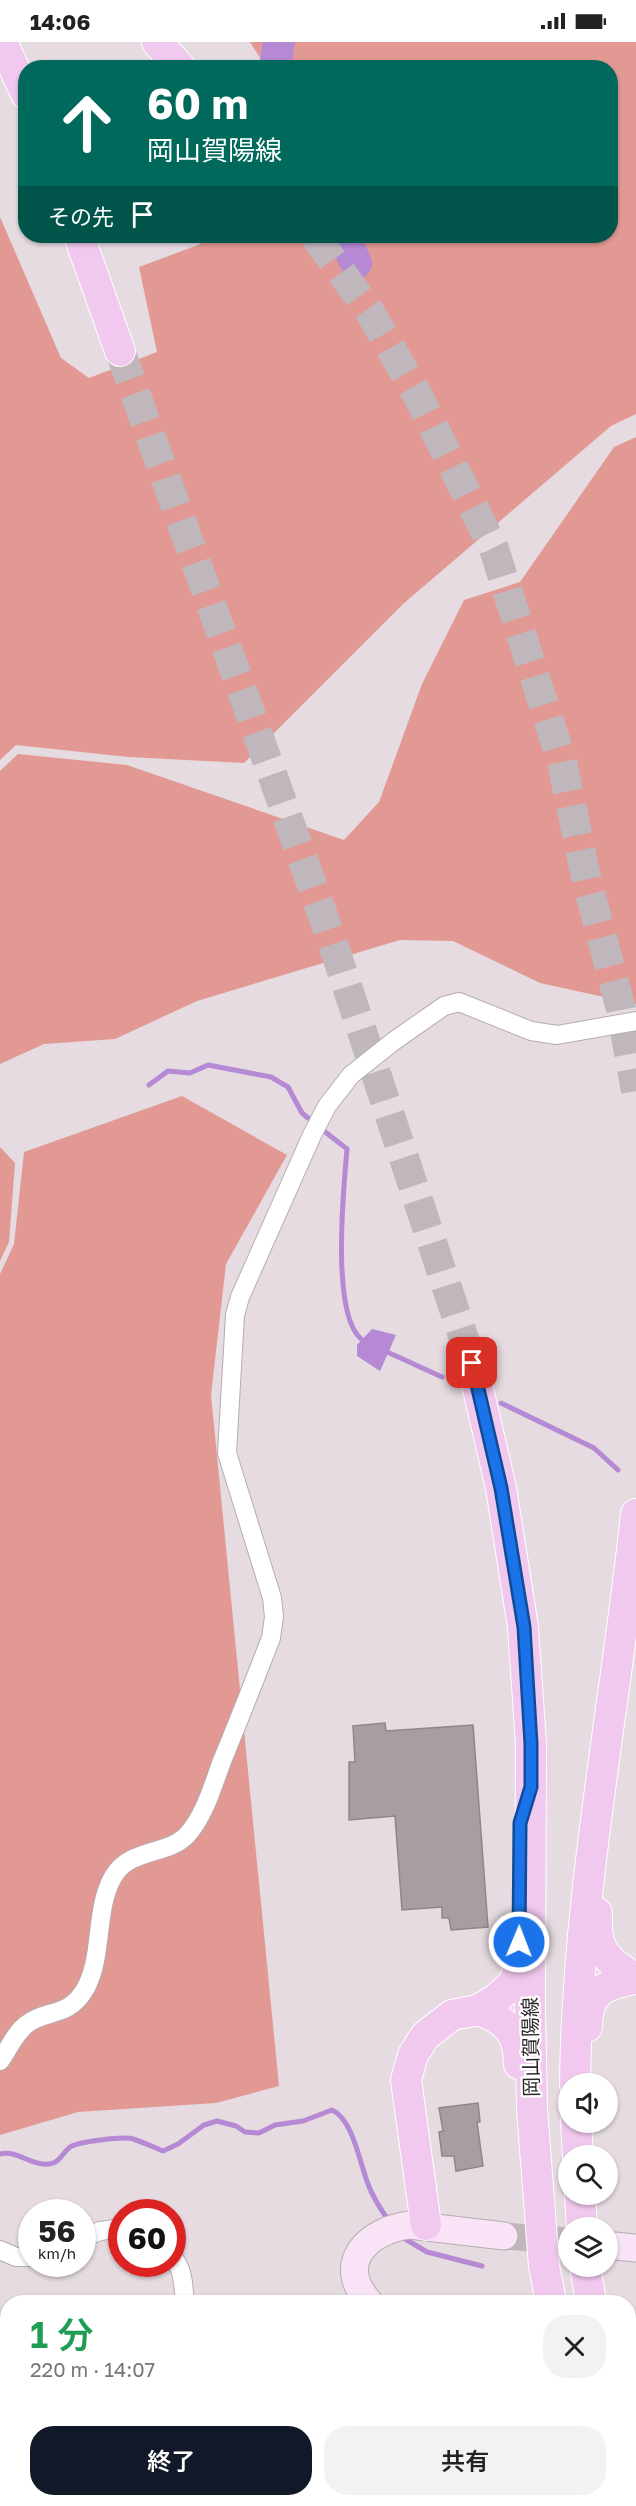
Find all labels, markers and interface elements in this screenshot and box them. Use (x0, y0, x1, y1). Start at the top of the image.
text: 14:06 (30, 8, 90, 35)
text: 60 m (147, 78, 248, 128)
icon: ahead (48, 84, 126, 162)
text: 岡山賀陽線 (147, 134, 282, 166)
icon: arrive (126, 198, 159, 231)
text: その先 (48, 203, 114, 230)
pin (446, 1337, 497, 1388)
icon: arrive (455, 1346, 488, 1379)
position arrow (487, 1910, 551, 1974)
street label: 岡山賀陽線 (517, 1997, 543, 2097)
map controls (558, 2073, 618, 2277)
button: sound (558, 2073, 618, 2133)
button: search (558, 2145, 618, 2205)
speed limit sign: 60 (108, 2199, 186, 2277)
text: 56 (38, 2213, 76, 2249)
button: layers (558, 2217, 618, 2277)
text: km/h (38, 2244, 76, 2262)
text: 1 分 (30, 2313, 93, 2356)
button: close (543, 2315, 606, 2378)
text: 220 m · 14:07 (30, 2357, 155, 2381)
button: 終了 (30, 2426, 312, 2495)
button: 共有 (324, 2426, 606, 2495)

